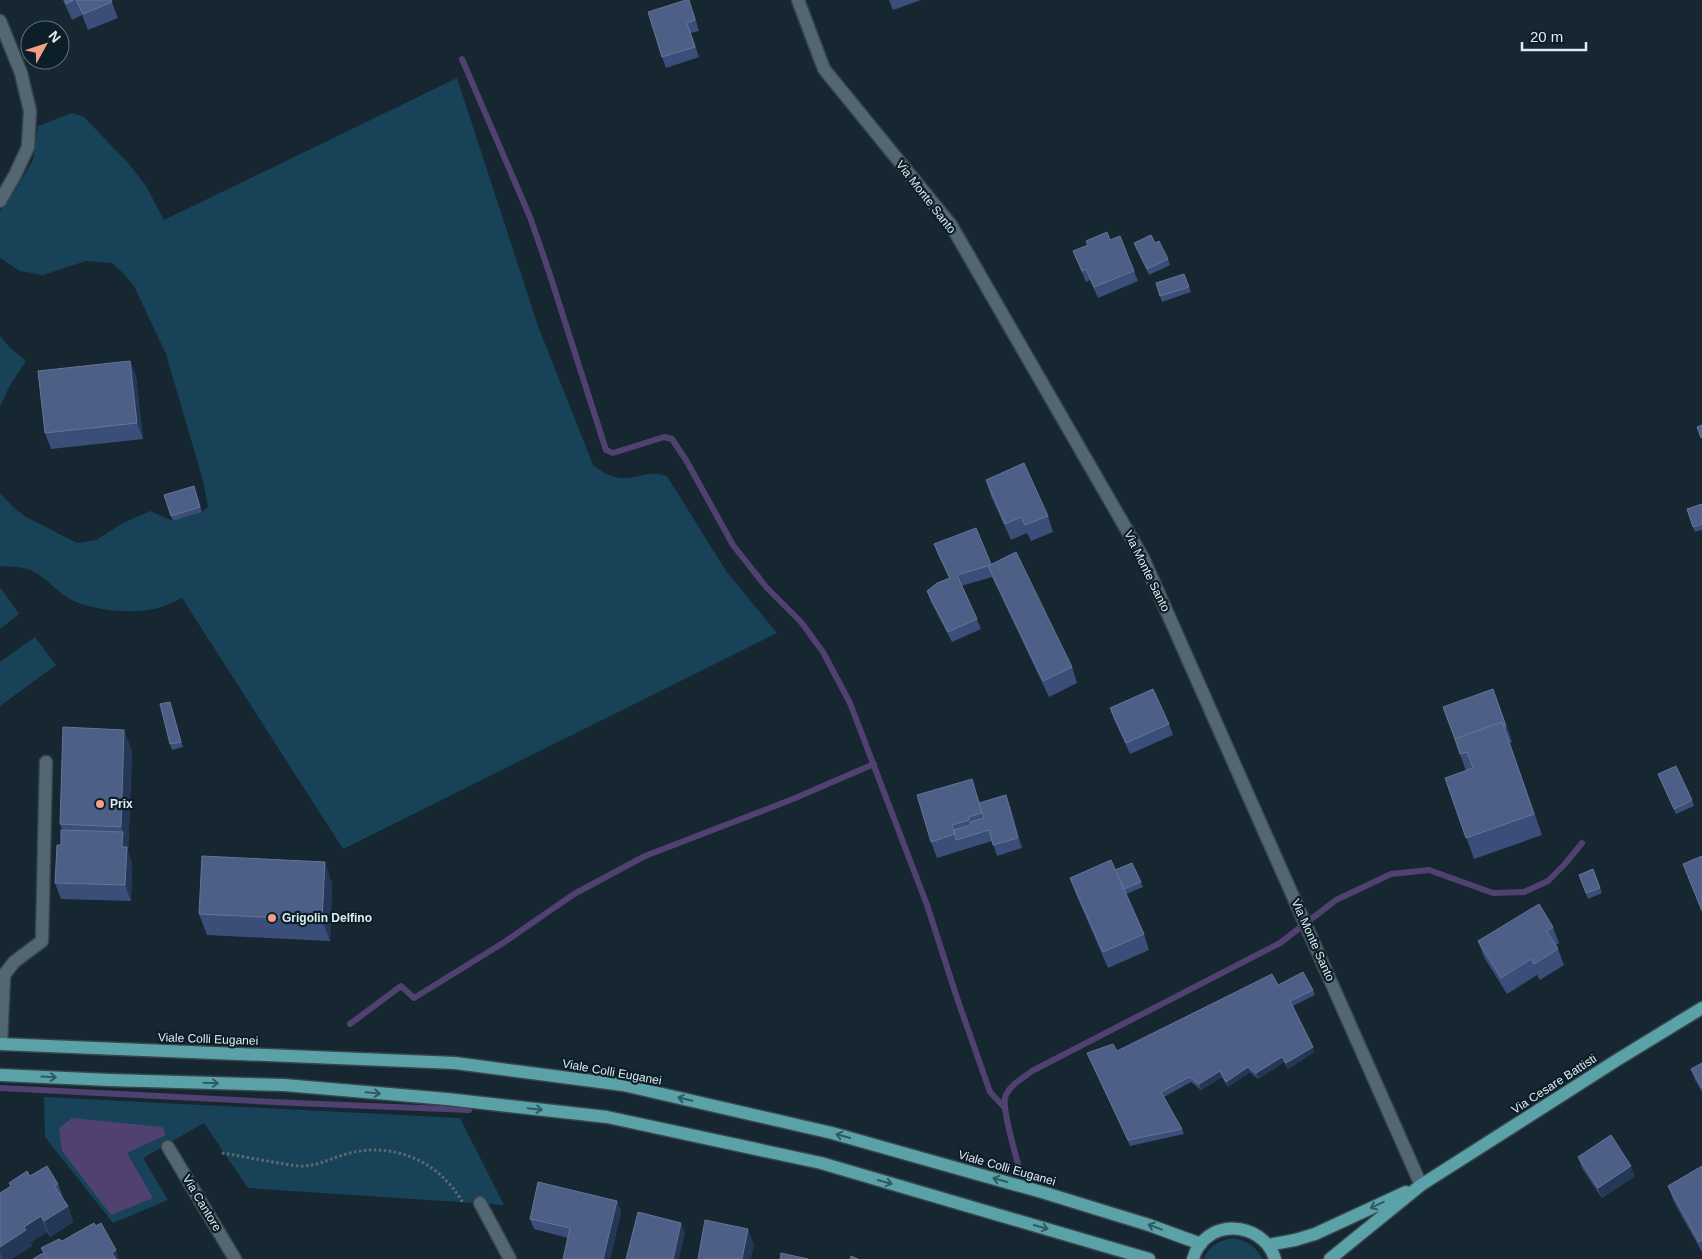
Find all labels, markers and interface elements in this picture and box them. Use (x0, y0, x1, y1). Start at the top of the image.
north arrow (20, 20, 70, 70)
scale bar (1522, 20, 1586, 52)
text: N (46, 28, 64, 46)
text: 20 m (1530, 28, 1563, 45)
street label: Via Monte Santo (893, 158, 959, 236)
street label: Via Monte Santo (1121, 528, 1173, 614)
place label: Prix (110, 797, 133, 811)
marker: Prix (94, 798, 106, 810)
street label: Via Monte Santo (1289, 897, 1338, 984)
place label: Grigolin Delfino (282, 911, 372, 925)
marker: Grigolin Delfino (266, 912, 278, 924)
street label: Viale Colli Euganei (158, 1030, 258, 1048)
street label: Via Cesare Battisti (1509, 1051, 1599, 1117)
street label: Viale Colli Euganei (561, 1056, 663, 1088)
one-way arrow (40, 1073, 56, 1082)
one-way arrow (203, 1079, 219, 1088)
one-way arrow (365, 1088, 381, 1098)
one-way arrow (677, 1094, 693, 1104)
one-way arrow (527, 1104, 543, 1114)
one-way arrow (836, 1130, 852, 1140)
street label: Viale Colli Euganei (957, 1147, 1057, 1189)
street label: Via Cantore (180, 1172, 224, 1234)
one-way arrow (992, 1174, 1008, 1184)
one-way arrow (877, 1177, 893, 1187)
one-way arrow (1370, 1201, 1385, 1211)
one-way arrow (1148, 1222, 1163, 1231)
one-way arrow (1033, 1223, 1049, 1233)

